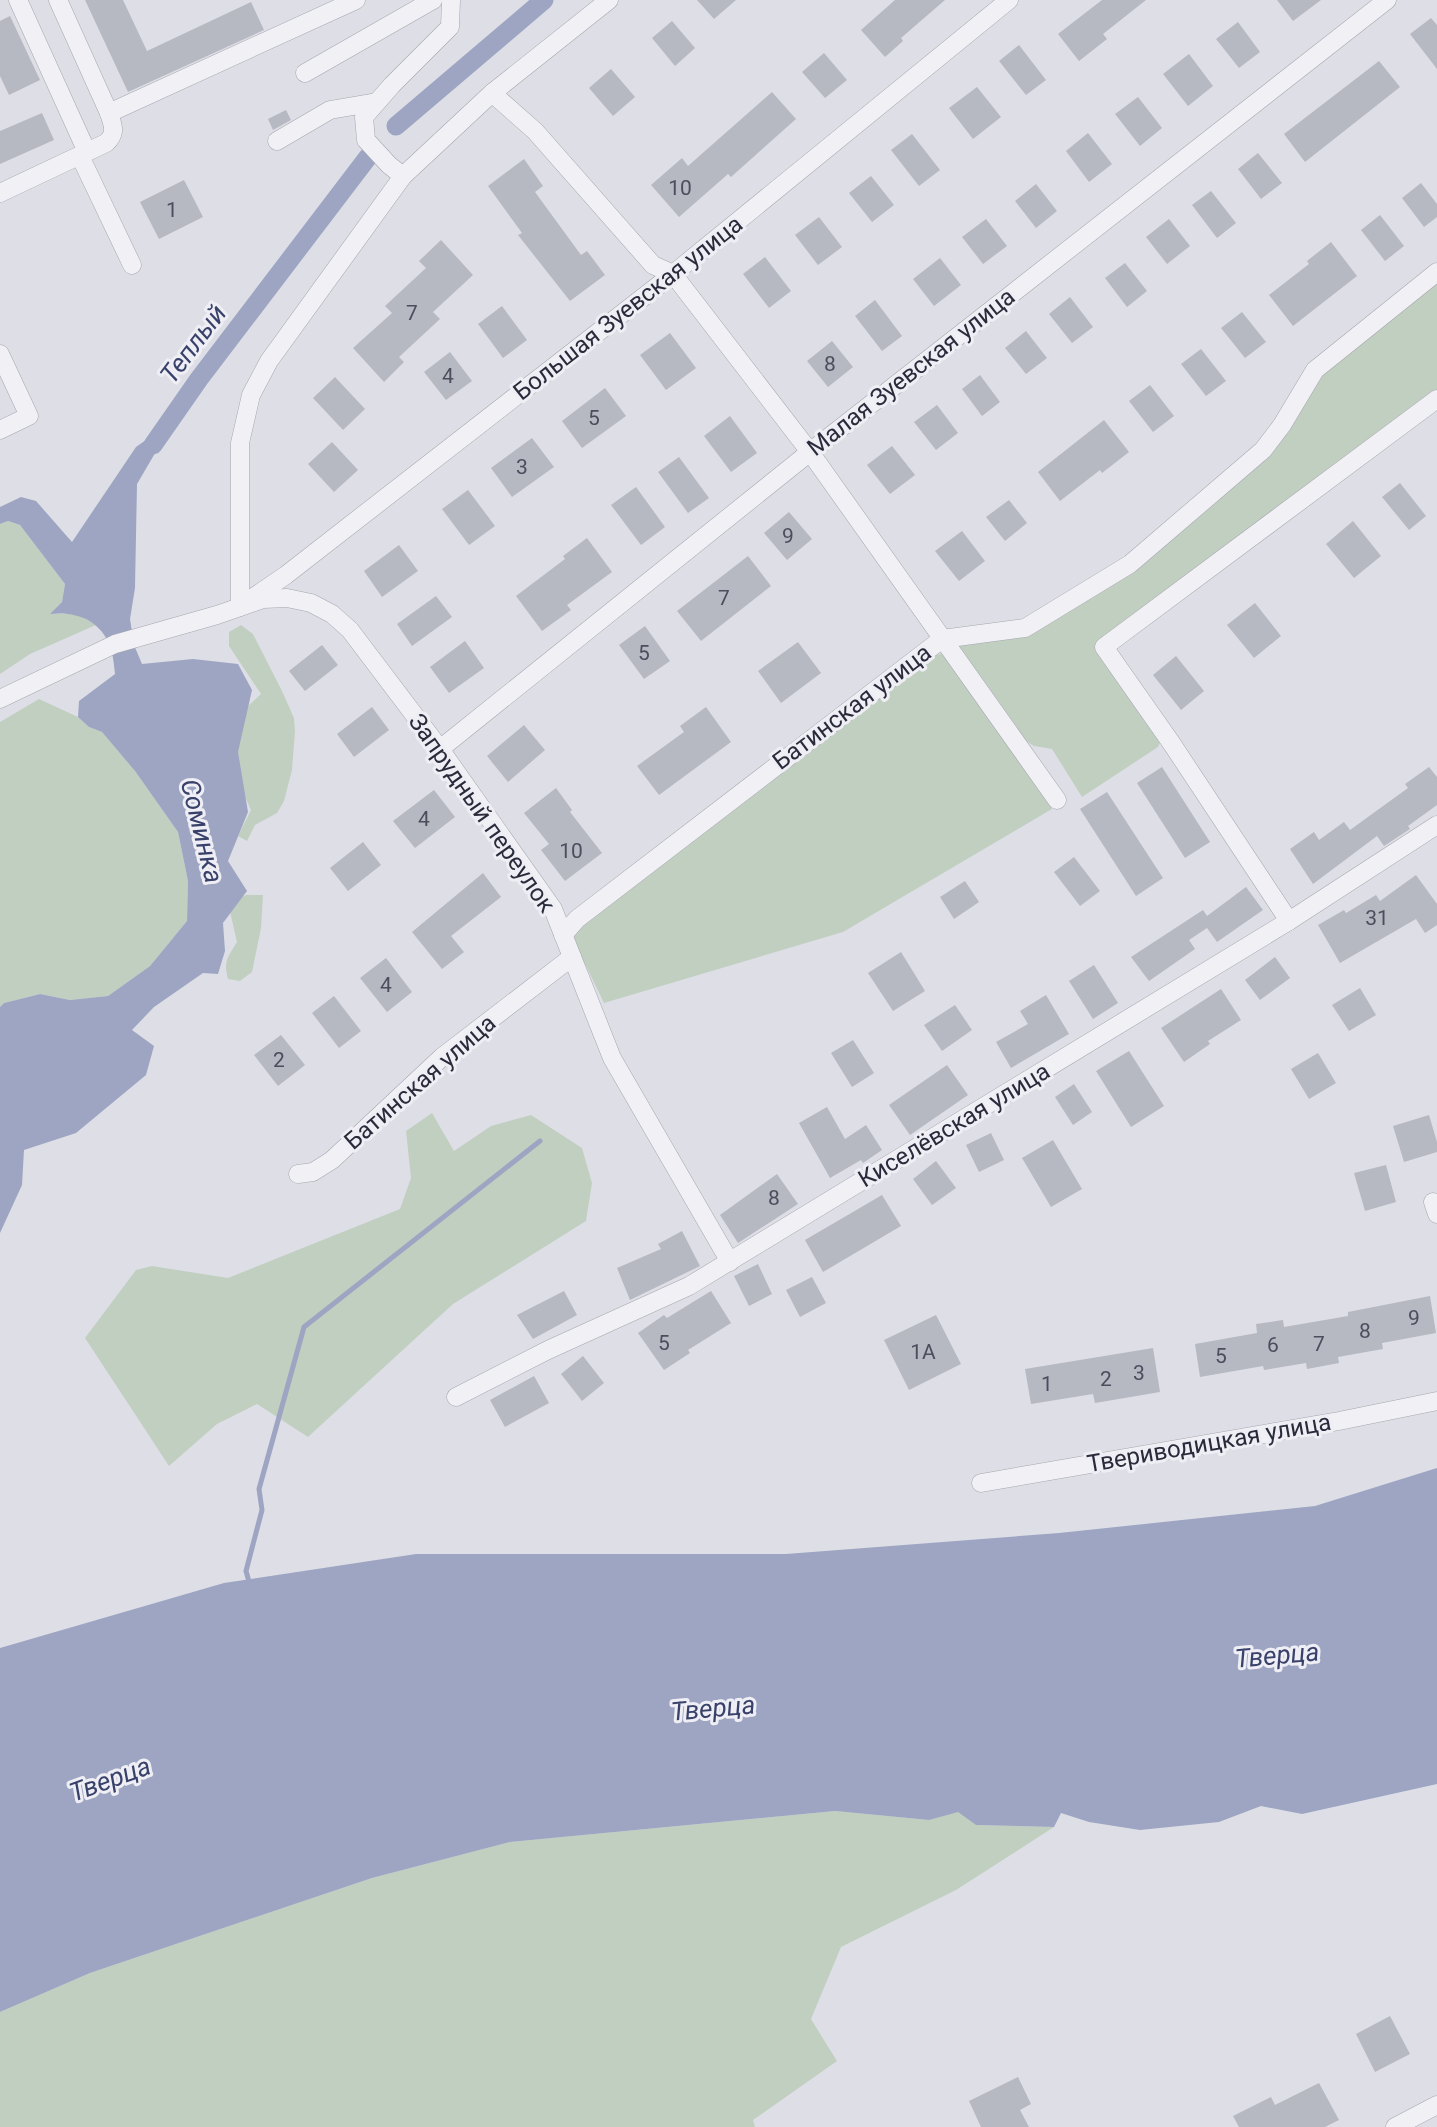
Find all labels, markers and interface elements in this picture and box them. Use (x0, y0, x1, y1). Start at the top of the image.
house number: 10 (668, 176, 692, 200)
house number: 1 (166, 198, 178, 222)
street label: Большая Зуевская улица (508, 210, 748, 406)
street label: Малая Зуевская улица (802, 282, 1020, 462)
water label: Теплый (154, 299, 232, 389)
house number: 7 (406, 301, 418, 325)
house number: 8 (824, 352, 836, 376)
house number: 4 (442, 364, 454, 388)
house number: 5 (588, 406, 600, 430)
house number: 3 (516, 455, 528, 479)
house number: 9 (782, 524, 794, 548)
house number: 7 (718, 586, 730, 610)
street label: Батинская улица (767, 638, 937, 776)
house number: 5 (638, 641, 650, 665)
street label: Запрудный переулок (403, 708, 561, 918)
water label: Соминка (175, 776, 229, 886)
house number: 4 (418, 807, 430, 831)
house number: 10 (559, 839, 583, 863)
house number: 31 (1365, 906, 1389, 930)
house number: 4 (380, 973, 392, 997)
street label: Батинская улица (339, 1009, 501, 1155)
house number: 2 (273, 1048, 285, 1072)
street label: Киселёвская улица (853, 1057, 1055, 1193)
house number: 8 (768, 1186, 780, 1210)
house number: 9 (1408, 1306, 1420, 1330)
house number: 8 (1359, 1319, 1371, 1343)
house number: 5 (658, 1331, 670, 1355)
house number: 7 (1313, 1332, 1325, 1356)
house number: 6 (1267, 1333, 1279, 1357)
house number: 1А (910, 1340, 936, 1364)
house number: 5 (1215, 1344, 1227, 1368)
house number: 3 (1133, 1361, 1145, 1385)
house number: 2 (1100, 1367, 1112, 1391)
house number: 1 (1041, 1372, 1053, 1396)
street label: Твериводицкая улица (1085, 1408, 1333, 1478)
water label: Тверца (1234, 1636, 1320, 1674)
water label: Тверца (670, 1689, 756, 1727)
water label: Тверца (65, 1750, 155, 1808)

